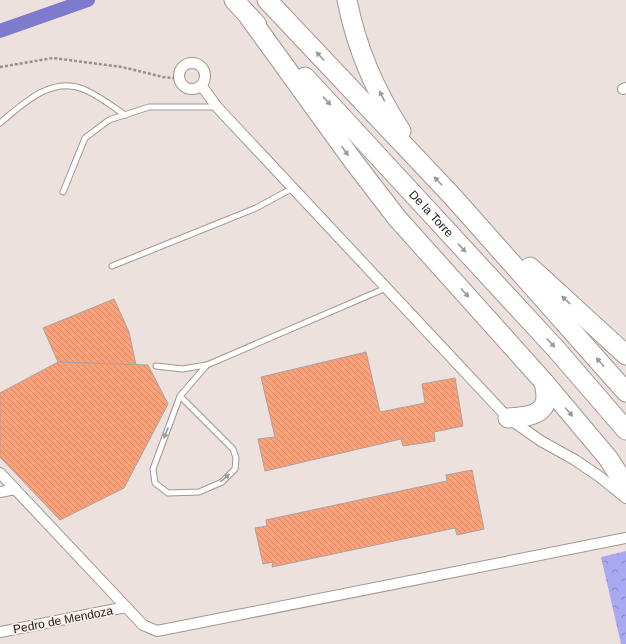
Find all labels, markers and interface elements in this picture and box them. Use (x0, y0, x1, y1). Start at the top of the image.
one-way arrow (315, 51, 325, 61)
one-way arrow (378, 91, 385, 102)
one-way arrow (322, 96, 331, 106)
one-way arrow (341, 146, 349, 156)
one-way arrow (434, 176, 443, 186)
street label: De la Torre (406, 187, 456, 240)
one-way arrow (458, 243, 467, 253)
one-way arrow (460, 288, 469, 299)
one-way arrow (561, 296, 571, 305)
one-way arrow (546, 338, 555, 348)
one-way arrow (596, 358, 605, 367)
one-way arrow (565, 407, 574, 417)
one-way arrow (163, 427, 169, 439)
one-way arrow (219, 474, 230, 483)
street label: Pedro de Mendoza (12, 603, 114, 637)

